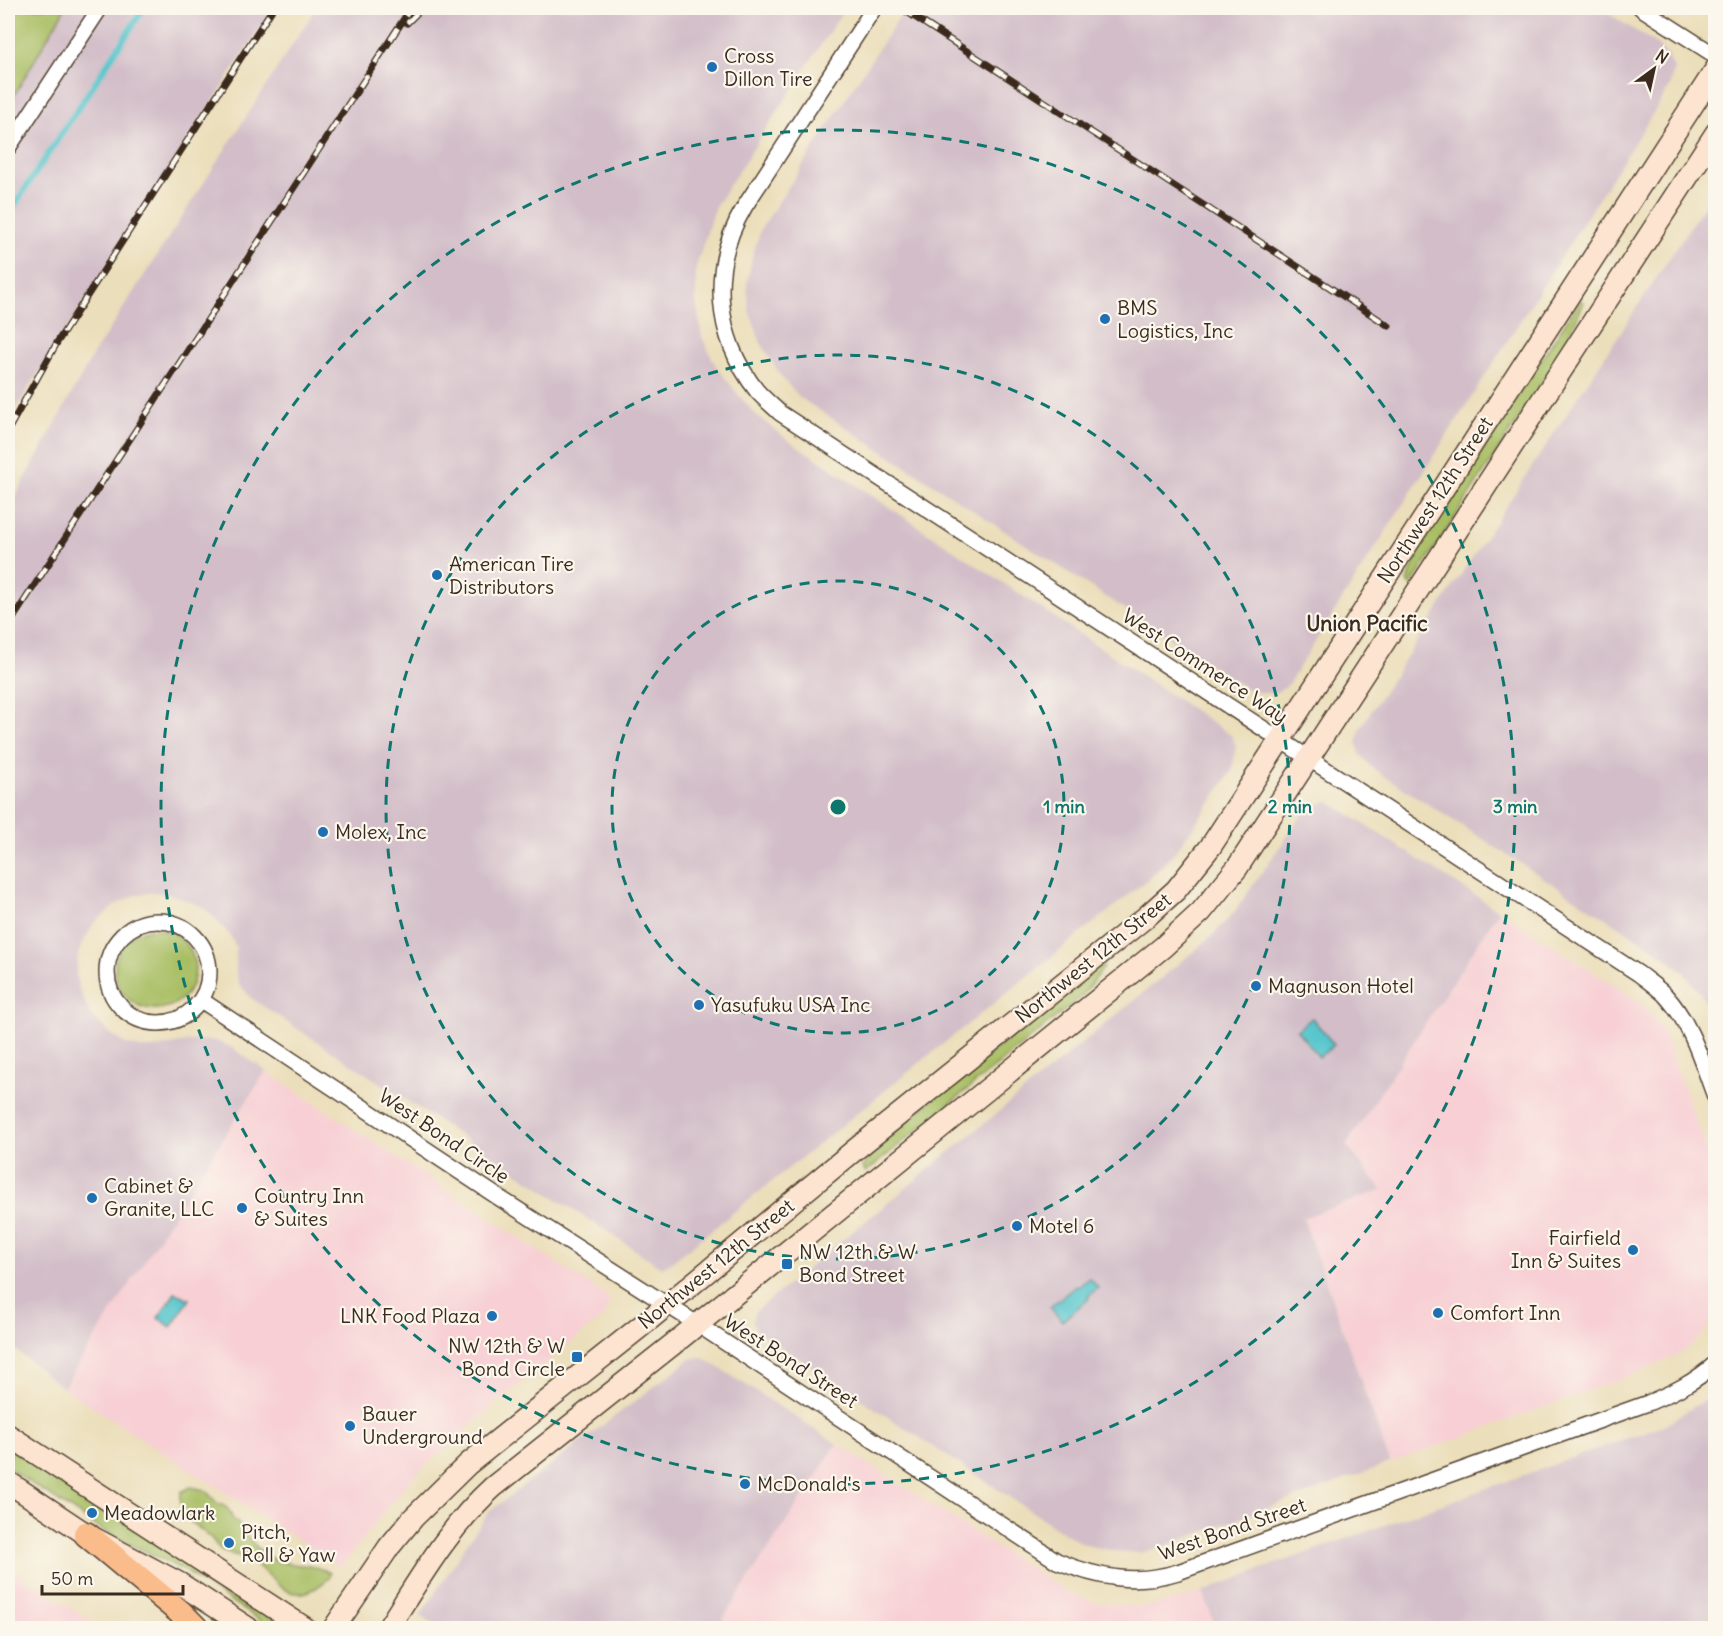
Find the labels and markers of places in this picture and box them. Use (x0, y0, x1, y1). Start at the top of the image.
place label: Cross Dillon Tire (724, 43, 812, 91)
marker: Cross Dillon Tire (705, 60, 719, 74)
place label: BMS Logistics, Inc (1117, 295, 1233, 343)
marker: BMS Logistics, Inc (1098, 312, 1112, 326)
place label: American Tire Distributors (449, 551, 574, 599)
marker: American Tire Distributors (430, 568, 444, 582)
centre of rings (828, 797, 848, 817)
place label: Molex, Inc (335, 819, 427, 844)
marker: Molex, Inc (316, 825, 330, 839)
place label: Magnuson Hotel (1268, 973, 1414, 998)
marker: Magnuson Hotel (1249, 979, 1263, 993)
place label: Yasufuku USA Inc (711, 992, 870, 1017)
marker: Yasufuku USA Inc (692, 998, 706, 1012)
place label: Cabinet & Granite, LLC (104, 1173, 214, 1221)
place label: Country Inn & Suites (254, 1183, 364, 1231)
marker: Cabinet & Granite, LLC (85, 1191, 99, 1205)
marker: Country Inn & Suites (235, 1201, 249, 1215)
place label: Motel 6 (1029, 1213, 1094, 1238)
marker: Motel 6 (1010, 1219, 1024, 1233)
place label: Fairfield Inn & Suites (1511, 1225, 1621, 1273)
place label: NW 12th & W Bond Street (799, 1239, 916, 1287)
marker: Fairfield Inn & Suites (1626, 1243, 1640, 1257)
marker: NW 12th & W Bond Street (780, 1257, 794, 1271)
place label: Comfort Inn (1450, 1300, 1561, 1325)
place label: LNK Food Plaza (340, 1303, 480, 1328)
marker: Comfort Inn (1431, 1306, 1445, 1320)
marker: LNK Food Plaza (485, 1309, 499, 1323)
place label: NW 12th & W Bond Circle (448, 1333, 565, 1381)
marker: NW 12th & W Bond Circle (570, 1350, 584, 1364)
place label: Bauer Underground (362, 1401, 483, 1449)
marker: Bauer Underground (343, 1419, 357, 1433)
place label: McDonald's (757, 1471, 861, 1496)
marker: McDonald's (738, 1477, 752, 1491)
place label: Meadowlark (104, 1500, 215, 1525)
marker: Meadowlark (85, 1506, 99, 1520)
place label: Pitch, Roll & Yaw (241, 1519, 336, 1567)
marker: Pitch, Roll & Yaw (222, 1536, 236, 1550)

